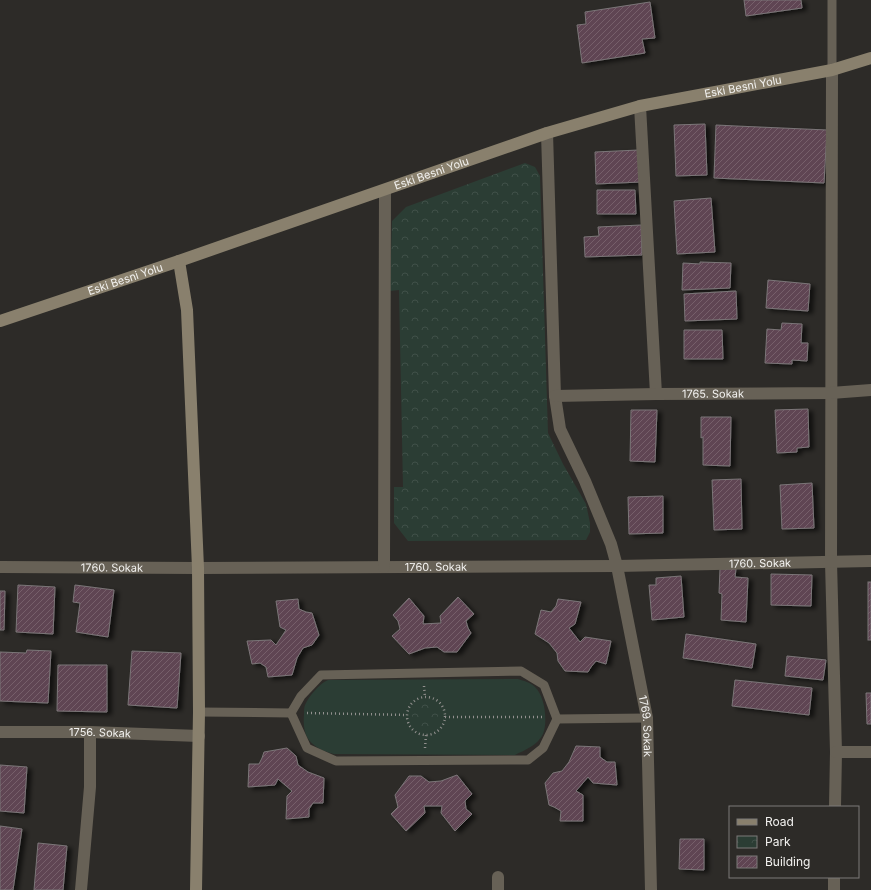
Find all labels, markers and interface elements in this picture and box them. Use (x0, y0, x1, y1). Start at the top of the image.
street label: Eski Besni Yolu (703, 73, 783, 101)
street label: Eski Besni Yolu (392, 154, 471, 193)
street label: Eski Besni Yolu (86, 260, 165, 298)
street label: 1765. Sokak (682, 386, 744, 401)
street label: 1760. Sokak (729, 556, 791, 571)
street label: 1760. Sokak (81, 560, 143, 575)
street label: 1760. Sokak (405, 560, 467, 574)
street label: 1769. Sokak (636, 694, 655, 757)
street label: 1756. Sokak (69, 725, 131, 740)
legend (729, 806, 859, 878)
text: Road (765, 814, 794, 829)
text: Park (765, 834, 791, 849)
text: Building (765, 854, 810, 869)

